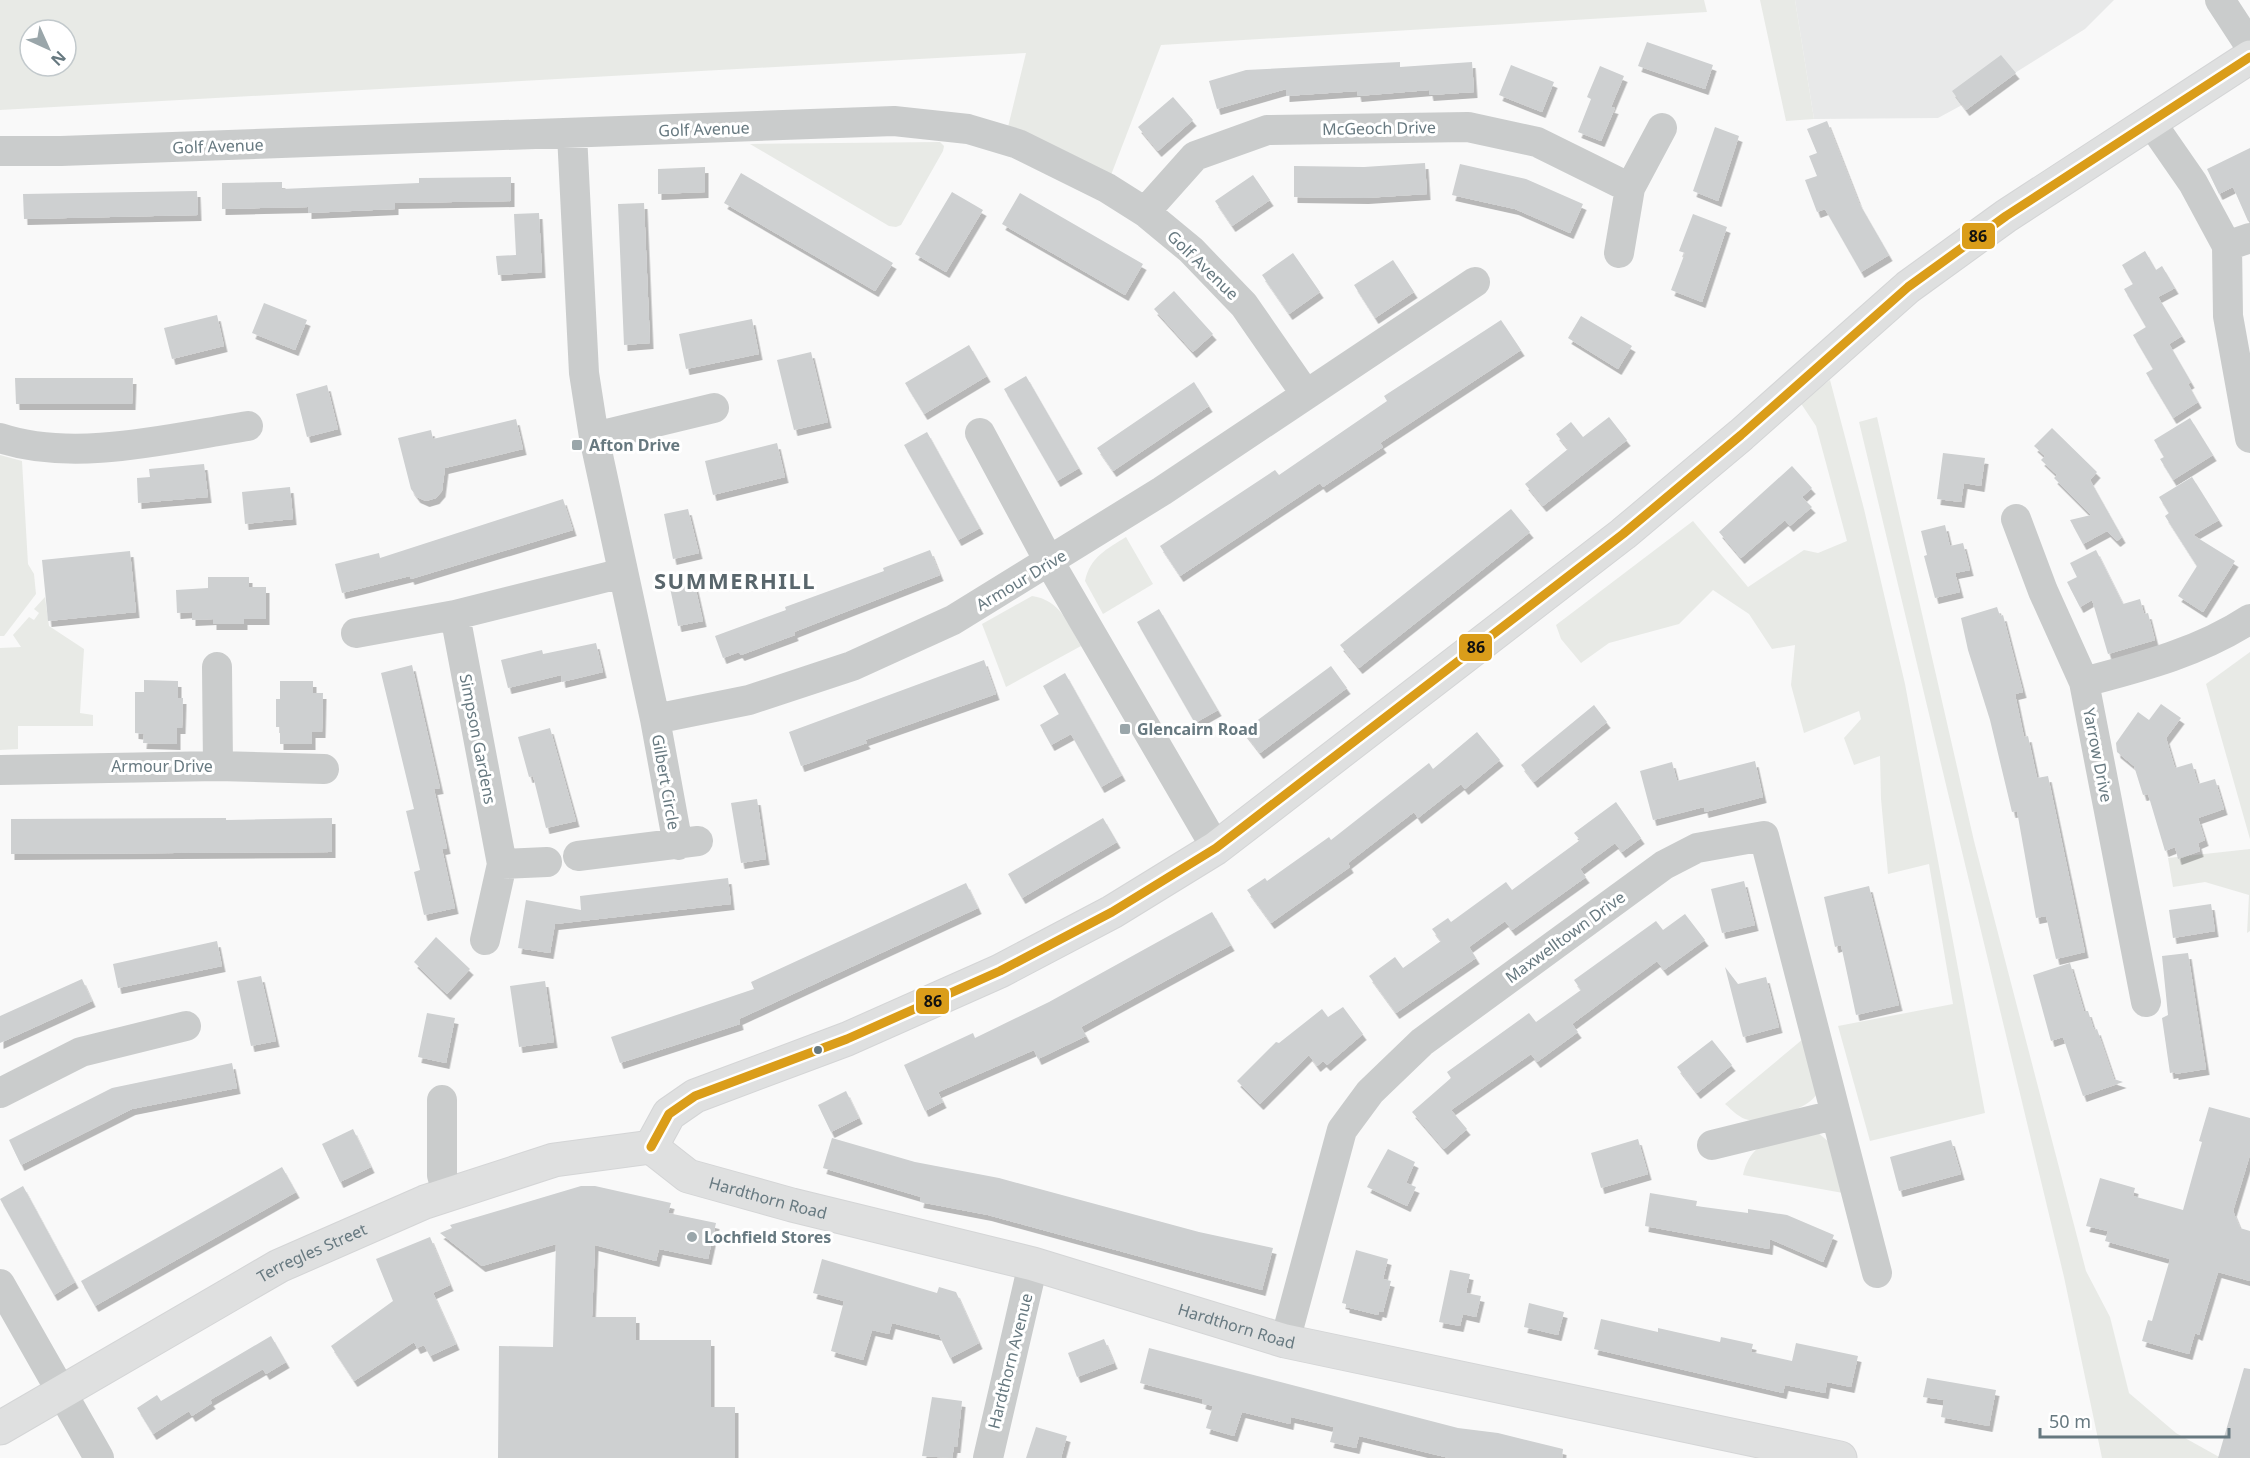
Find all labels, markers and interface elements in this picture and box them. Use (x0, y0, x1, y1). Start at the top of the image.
north arrow (18, 18, 78, 78)
text: N (46, 46, 71, 71)
street label: Golf Avenue (658, 116, 750, 142)
street label: McGeoch Drive (1322, 116, 1436, 140)
street label: Golf Avenue (172, 133, 264, 159)
line badge: 86 (1961, 222, 1996, 250)
street label: Golf Avenue (1163, 225, 1243, 305)
text: 86 (1969, 225, 1987, 247)
place label: Afton Drive (589, 434, 680, 456)
marker: Afton Drive (570, 438, 584, 452)
street label: Armour Drive (972, 544, 1070, 616)
district label: SUMMERHILL (654, 565, 816, 595)
line badge: 86 (1458, 633, 1493, 662)
text: 86 (1467, 636, 1485, 658)
street label: Simpson Gardens (455, 672, 501, 806)
street label: Yarrow Drive (2078, 706, 2118, 804)
place label: Glencairn Road (1137, 718, 1258, 740)
marker: Glencairn Road (1118, 722, 1132, 736)
street label: Gilbert Circle (647, 732, 685, 832)
street label: Armour Drive (111, 755, 213, 777)
street label: Maxwelltown Drive (1501, 886, 1629, 988)
line badge: 86 (915, 987, 950, 1015)
text: 86 (924, 990, 942, 1012)
unlabelled marker (812, 1044, 824, 1056)
street label: Hardthorn Road (706, 1171, 829, 1224)
street label: Terregles Street (253, 1218, 370, 1287)
place label: Lochfield Stores (704, 1226, 831, 1248)
marker: Lochfield Stores (685, 1230, 699, 1244)
street label: Hardthorn Avenue (982, 1291, 1038, 1431)
street label: Hardthorn Road (1175, 1298, 1297, 1354)
scale bar (2040, 1401, 2229, 1439)
text: 50 m (2049, 1409, 2091, 1433)

